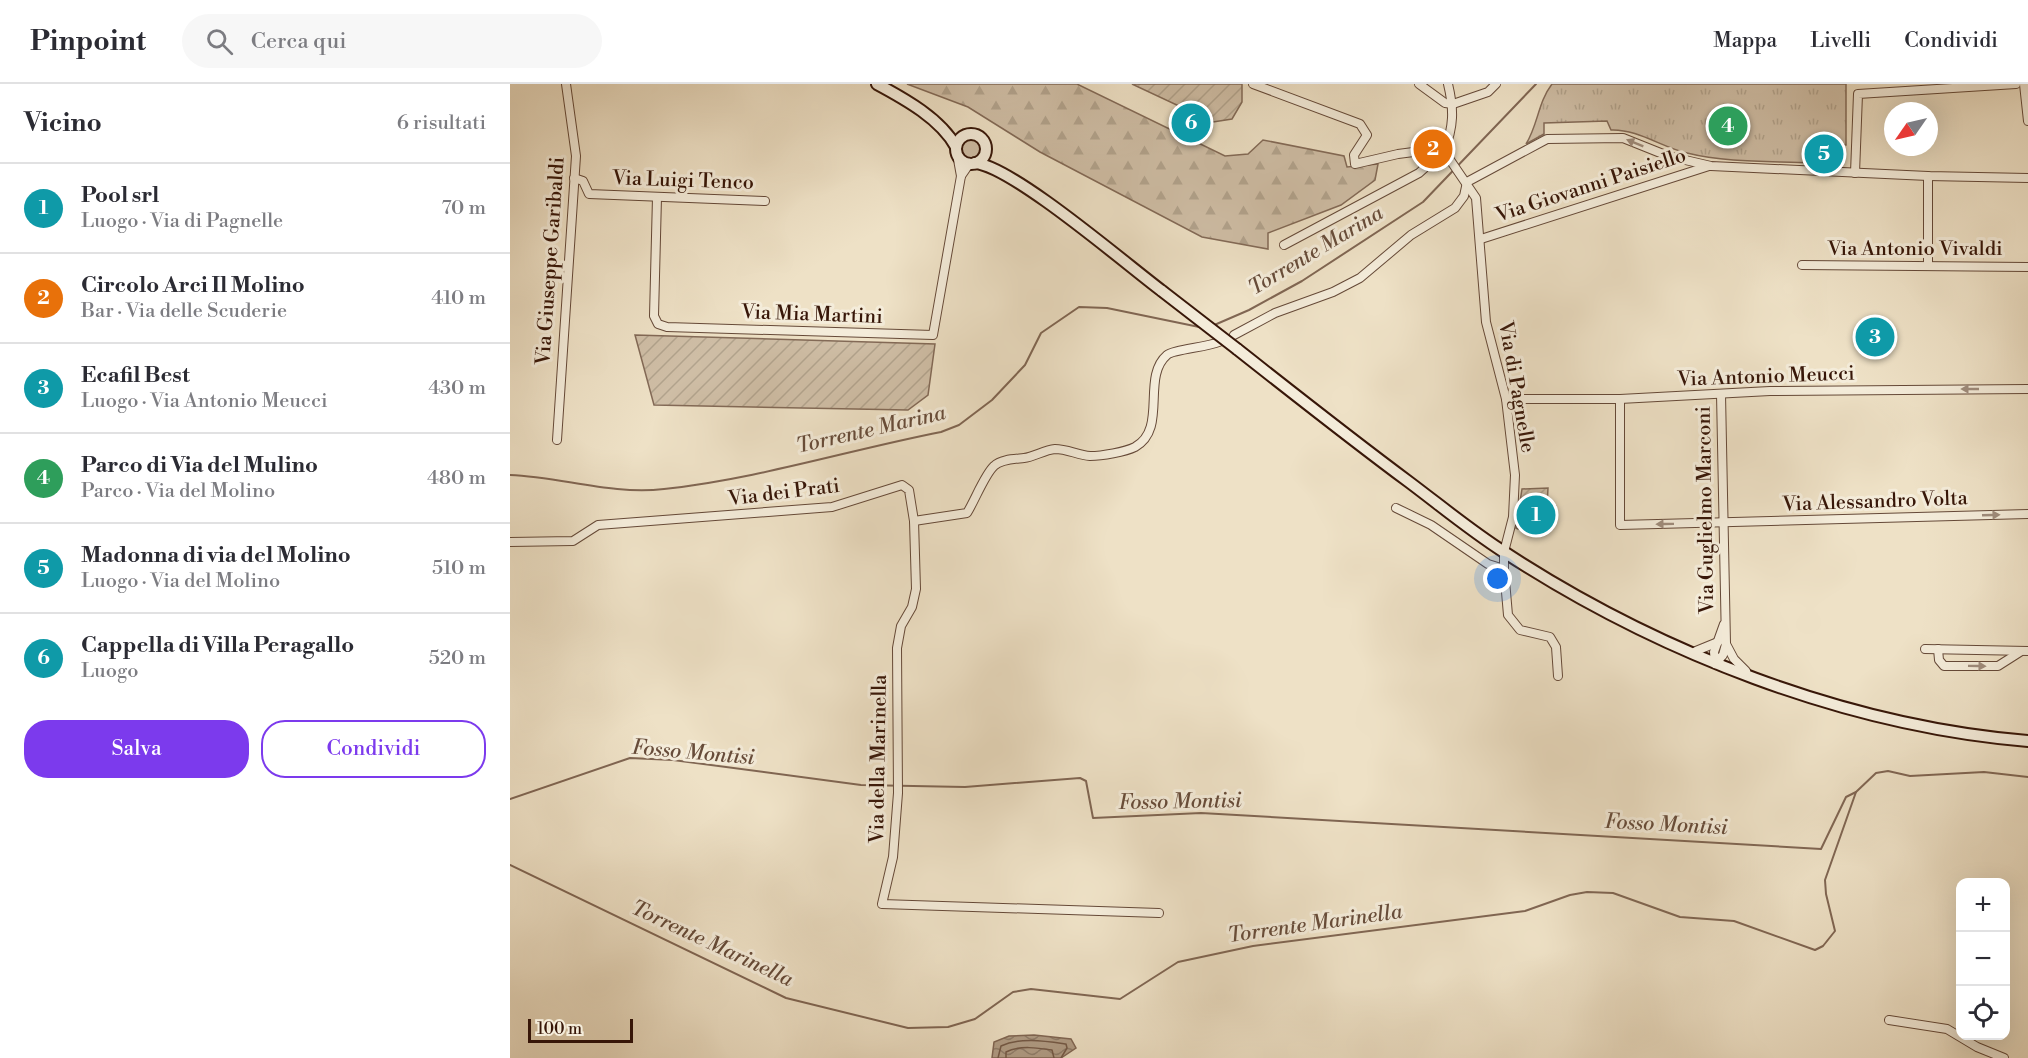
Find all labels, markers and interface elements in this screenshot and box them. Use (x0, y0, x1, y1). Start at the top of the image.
search box (182, 14, 602, 68)
text: Pinpoint (30, 24, 146, 59)
icon: search (203, 25, 236, 58)
text: Cerca qui (251, 28, 346, 55)
text: Mappa (1713, 28, 1777, 54)
text: Livelli (1810, 28, 1871, 54)
text: Condividi (1904, 28, 1998, 54)
pin: 6 (1172, 100, 1210, 146)
north arrow (1884, 102, 1938, 156)
pin: 4 (1708, 104, 1748, 148)
text: Vicino (24, 107, 102, 139)
text: 6 risultati (397, 111, 486, 136)
pin: 2 (1414, 126, 1452, 172)
pin: 5 (1804, 132, 1844, 176)
one-way arrow (1626, 138, 1644, 147)
street label: Via Giovanni Paisiello (1492, 143, 1689, 229)
street label: Via Giuseppe Garibaldi (531, 156, 571, 367)
street label: Via Luigi Tenco (611, 166, 754, 196)
text: Pool srl (81, 182, 159, 209)
text: 1 (39, 196, 48, 221)
text: 70 m (442, 196, 486, 221)
water label: Torrente Marina (1244, 200, 1388, 301)
text: Luogo · Via di Pagnelle (81, 209, 283, 234)
street label: Via Antonio Vivaldi (1826, 237, 2003, 262)
text: Circolo Arci Il Molino (81, 272, 305, 299)
text: 2 (37, 286, 50, 311)
text: 410 m (431, 286, 486, 311)
text: Bar · Via delle Scuderie (81, 299, 287, 324)
street label: Via Mia Martini (740, 300, 884, 330)
pin: 3 (1856, 314, 1894, 360)
street label: Via di Pagnelle (1492, 318, 1540, 455)
street label: Via Antonio Meucci (1676, 361, 1856, 393)
text: Ecafil Best (81, 362, 190, 389)
text: 3 (37, 376, 50, 401)
text: 430 m (428, 376, 486, 401)
one-way arrow (1960, 385, 1979, 394)
text: Luogo · Via Antonio Meucci (81, 389, 328, 414)
water label: Torrente Marina (794, 400, 949, 460)
street label: Via Guglielmo Marconi (1692, 405, 1720, 615)
text: Parco di Via del Mulino (81, 452, 318, 479)
text: 4 (37, 466, 50, 491)
text: 480 m (427, 466, 486, 491)
street label: Via dei Prati (726, 474, 842, 512)
text: Parco · Via del Molino (81, 479, 275, 504)
street label: Via Alessandro Volta (1781, 486, 1969, 518)
pin: 1 (1516, 492, 1556, 538)
one-way arrow (1982, 510, 2001, 519)
one-way arrow (1655, 520, 1674, 529)
text: Madonna di via del Molino (81, 542, 351, 569)
text: 5 (37, 556, 50, 581)
text: 510 m (432, 556, 486, 581)
your location (1483, 564, 1512, 593)
text: Luogo · Via del Molino (81, 569, 280, 594)
text: Cappella di Villa Peragallo (81, 632, 354, 659)
text: 6 (37, 646, 50, 671)
text: 520 m (429, 646, 486, 671)
text: Luogo (81, 659, 138, 684)
one-way arrow (1967, 661, 1986, 671)
street label: Via della Marinella (865, 673, 893, 845)
button: Salva (24, 720, 249, 778)
button: Condividi (261, 720, 486, 778)
water label: Fosso Montisi (631, 735, 756, 771)
water label: Fosso Montisi (1118, 788, 1242, 816)
water label: Fosso Montisi (1604, 809, 1729, 841)
map controls (1956, 878, 2010, 1040)
button: + (1956, 878, 2010, 932)
water label: Torrente Marinella (627, 895, 798, 993)
water label: Torrente Marinella (1226, 899, 1404, 949)
button: − (1956, 932, 2010, 986)
button: locate (1956, 986, 2010, 1040)
scale bar (528, 1016, 633, 1044)
text: 100 m (537, 1019, 582, 1039)

